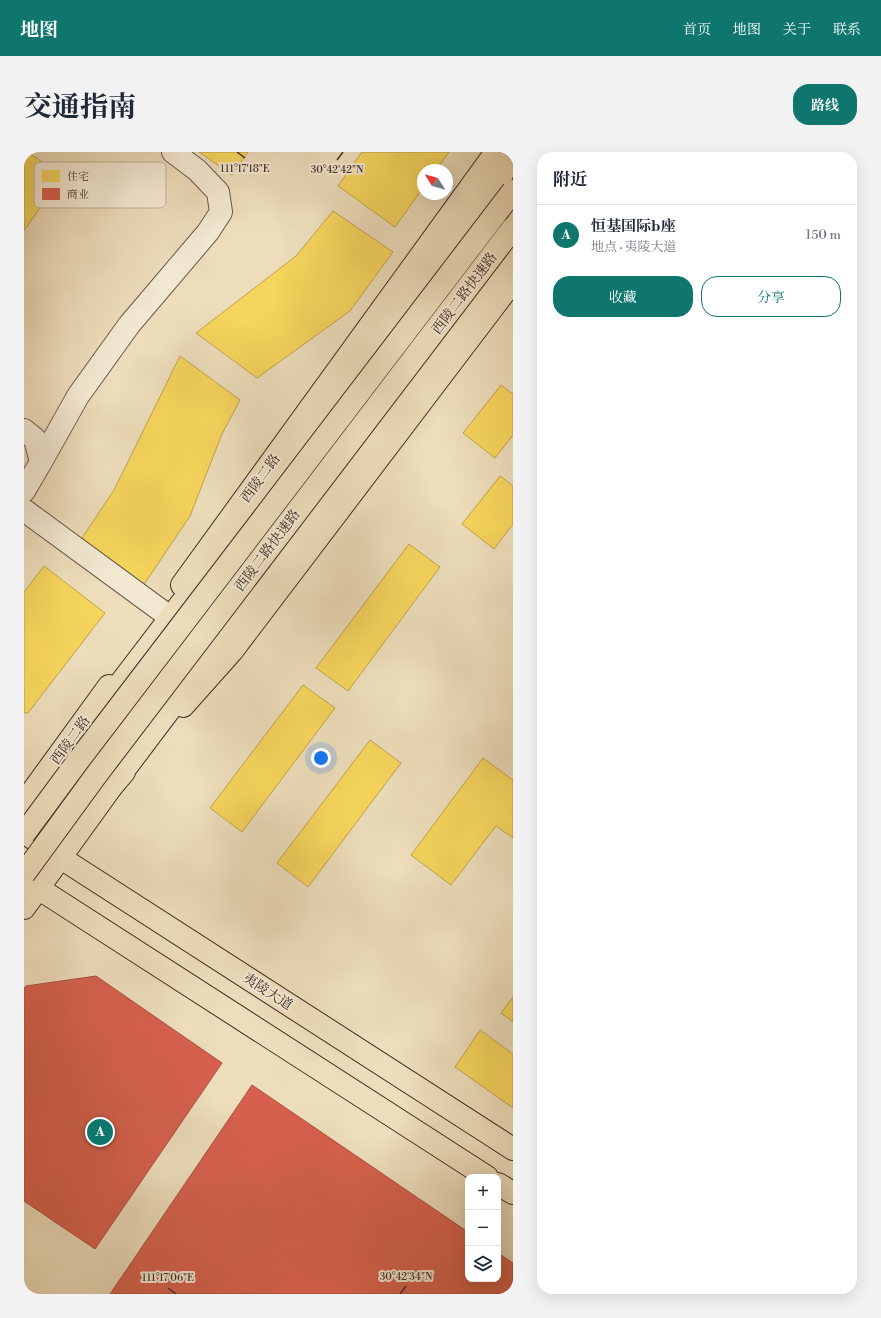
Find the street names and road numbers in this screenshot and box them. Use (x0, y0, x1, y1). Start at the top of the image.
street label: 西陵二路快速路 (428, 249, 501, 338)
street label: 西陵二路 (237, 451, 285, 507)
street label: 西陵二路快速路 (231, 506, 304, 595)
street label: 西陵二路 (47, 713, 95, 769)
street label: 夷陵大道 (239, 969, 296, 1015)

